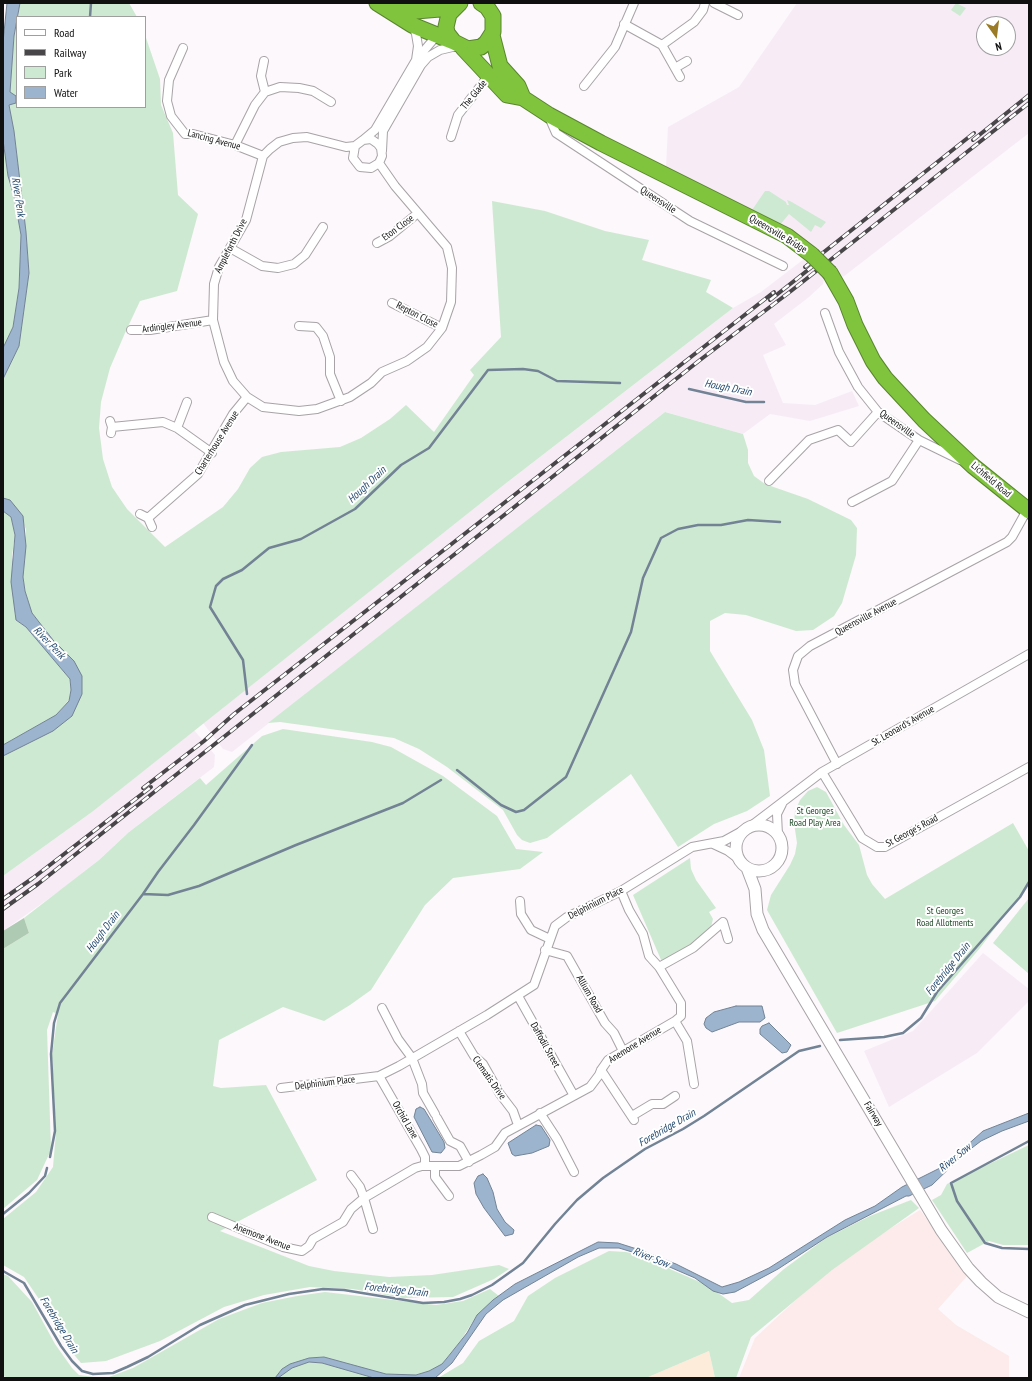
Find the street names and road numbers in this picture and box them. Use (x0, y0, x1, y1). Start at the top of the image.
street label: The Glade (458, 78, 490, 112)
street label: Lancing Avenue (186, 127, 242, 153)
street label: Queensville (638, 184, 678, 216)
street label: Eton Close (380, 212, 416, 244)
street label: Queensville Bridge (747, 212, 809, 256)
street label: Ampleforth Drive (212, 217, 250, 275)
street label: Repton Close (394, 299, 440, 331)
street label: Ardingley Avenue (141, 316, 203, 336)
street label: Queensville (877, 407, 917, 441)
street label: Charterhouse Avenue (192, 409, 242, 477)
street label: Lichfield Road (969, 460, 1013, 500)
street label: Queensville Avenue (833, 596, 899, 638)
street label: St. Leonard's Avenue (869, 703, 937, 749)
street label: St George's Road (884, 812, 940, 850)
street label: Delphinium Place (566, 884, 626, 922)
street label: Allium Road (573, 973, 605, 1015)
street label: Daffodil Street (528, 1020, 562, 1070)
street label: Anemone Avenue (606, 1024, 664, 1066)
street label: Clematis Drive (470, 1054, 508, 1102)
street label: Delphinium Place (294, 1073, 356, 1093)
street label: Orchid Lane (389, 1099, 421, 1141)
street label: Fairway (861, 1099, 885, 1129)
street label: Anemone Avenue (232, 1221, 292, 1253)

